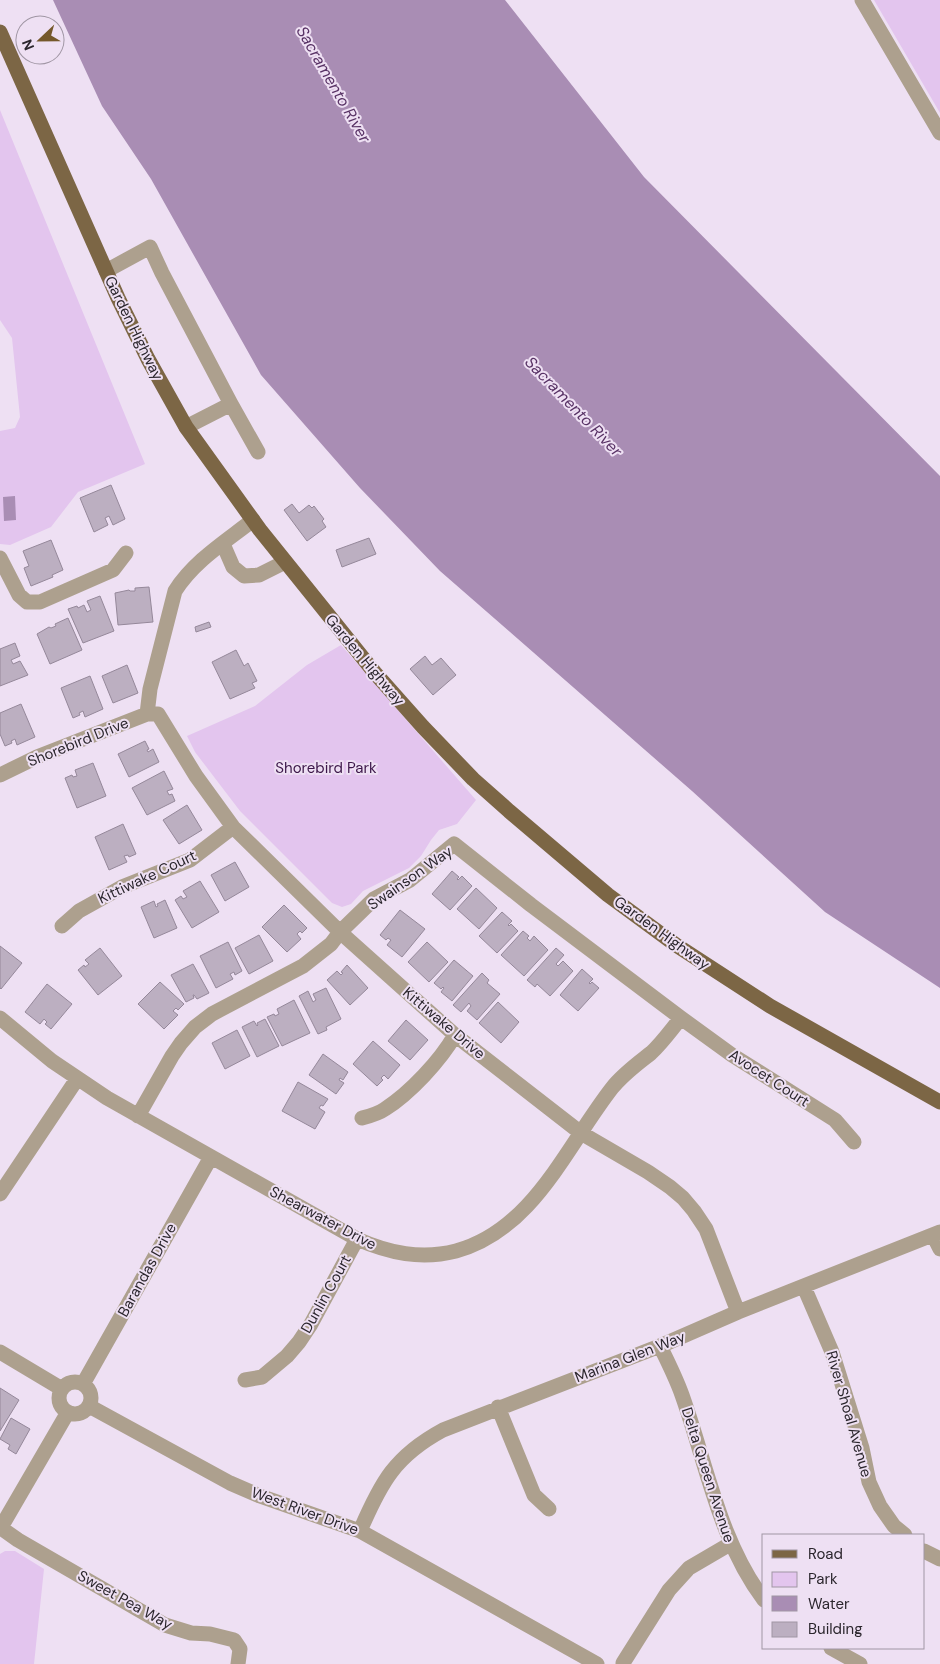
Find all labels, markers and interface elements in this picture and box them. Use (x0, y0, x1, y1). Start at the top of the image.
north arrow (15, 15, 65, 65)
water label: Sacramento River (292, 22, 376, 147)
text: N (18, 37, 38, 53)
street label: Garden Highway (100, 273, 168, 384)
water label: Sacramento River (520, 352, 628, 462)
street label: Garden Highway (321, 610, 410, 710)
street label: Shorebird Drive (25, 713, 131, 771)
park label: Shorebird Park (275, 758, 377, 778)
street label: Swainson Way (364, 841, 457, 915)
street label: Kittiwake Court (95, 845, 199, 909)
street label: Garden Highway (610, 892, 714, 975)
street label: Kittiwake Drive (398, 983, 490, 1063)
street label: Avocet Court (725, 1045, 813, 1112)
street label: Shearwater Drive (266, 1181, 380, 1255)
street label: Barandas Drive (113, 1220, 181, 1320)
street label: Dunlin Court (296, 1251, 356, 1337)
street label: Marina Glen Way (572, 1327, 689, 1387)
street label: River Shoal Avenue (821, 1348, 877, 1480)
street label: Delta Queen Avenue (677, 1405, 739, 1545)
street label: West River Drive (249, 1482, 361, 1540)
legend (762, 1534, 925, 1649)
text: Road (808, 1544, 843, 1564)
street label: Sweet Pea Way (74, 1566, 177, 1635)
text: Park (808, 1569, 838, 1589)
text: Water (808, 1594, 850, 1614)
text: Building (808, 1619, 863, 1639)

